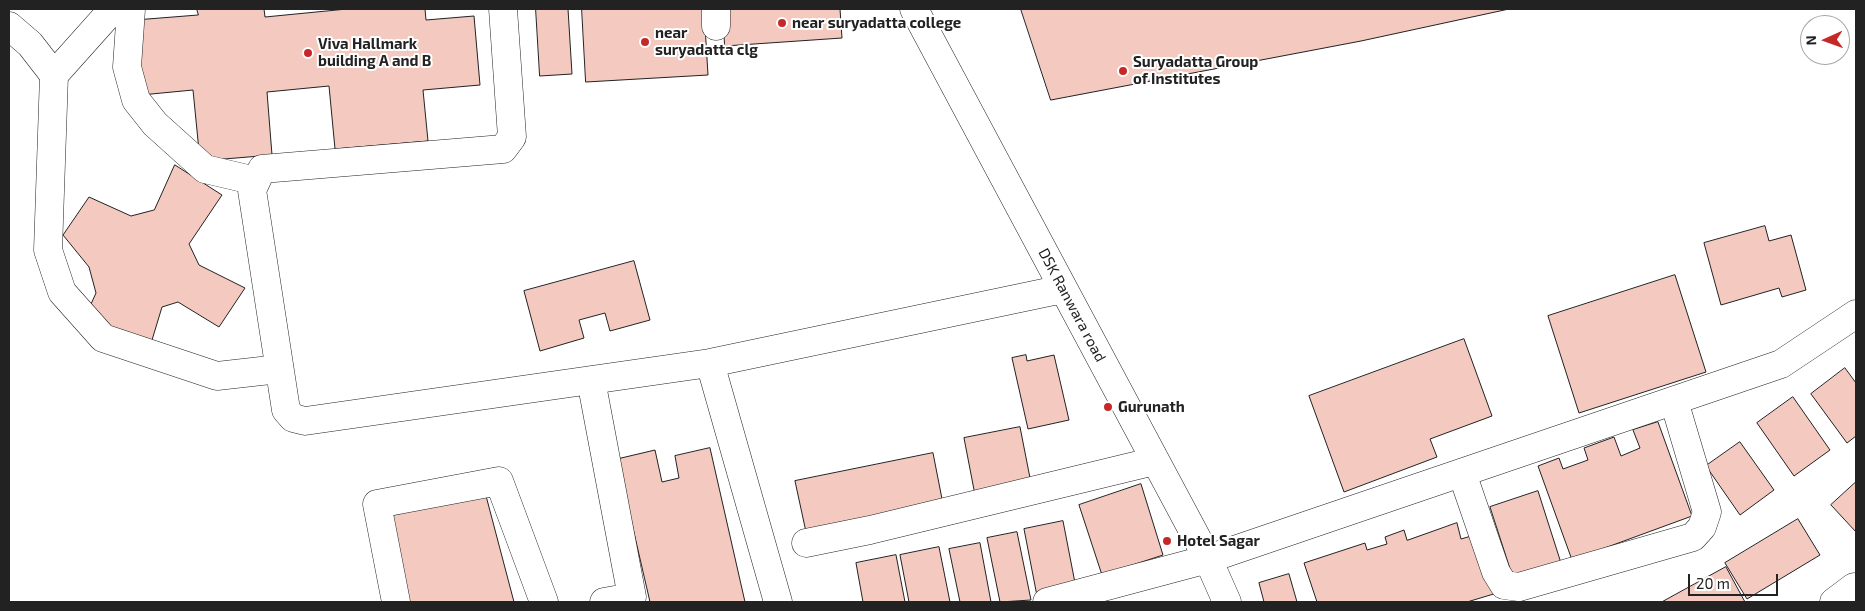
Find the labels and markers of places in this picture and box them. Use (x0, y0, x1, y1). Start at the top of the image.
place label: near suryadatta college (792, 14, 961, 32)
marker: near suryadatta college (776, 17, 788, 29)
place label: near suryadatta clg (655, 24, 758, 59)
place label: Viva Hallmark building A and B (318, 35, 431, 70)
marker: near suryadatta clg (639, 36, 651, 48)
marker: Viva Hallmark building A and B (302, 47, 314, 59)
place label: Suryadatta Group of Institutes (1133, 53, 1258, 88)
marker: Suryadatta Group of Institutes (1117, 65, 1129, 77)
place label: Gurunath (1118, 398, 1185, 416)
marker: Gurunath (1102, 401, 1114, 413)
place label: Hotel Sagar (1177, 532, 1260, 550)
marker: Hotel Sagar (1161, 535, 1173, 547)

